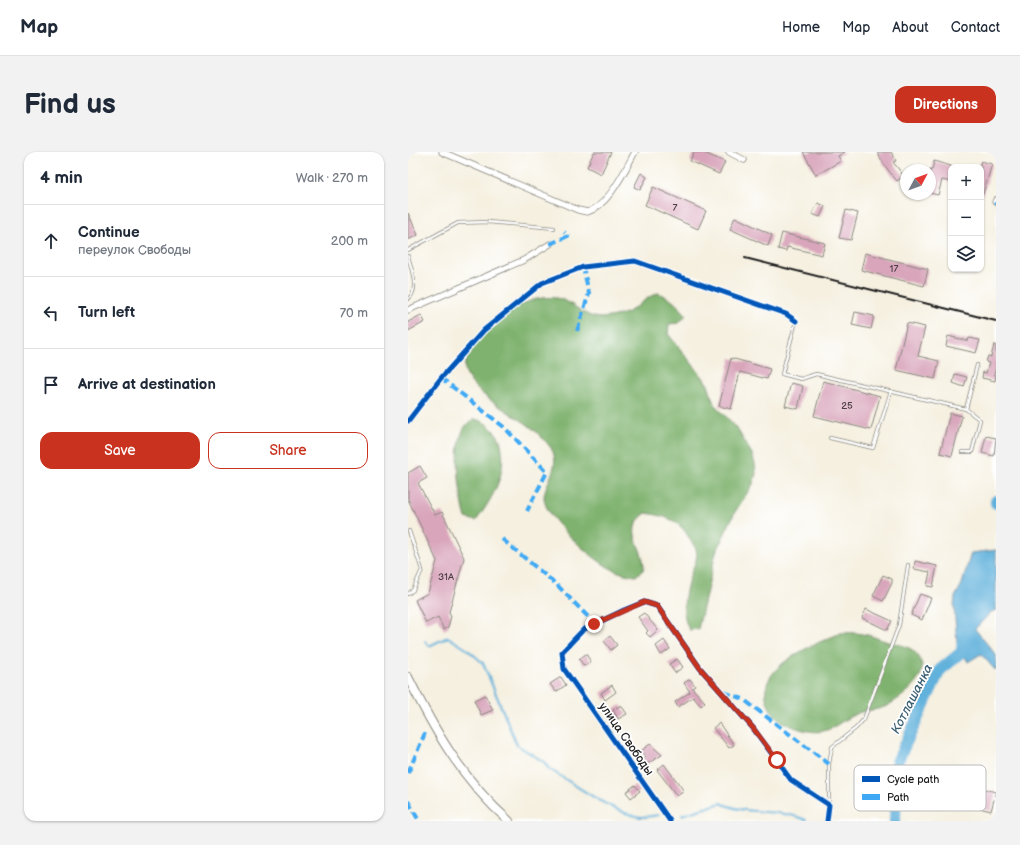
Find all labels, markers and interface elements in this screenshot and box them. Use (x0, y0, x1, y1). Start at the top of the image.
text: Map (20, 16, 58, 39)
text: Home (782, 19, 820, 36)
text: Map (842, 19, 870, 36)
text: About (892, 19, 929, 36)
text: Contact (951, 19, 1000, 36)
button: Directions (895, 86, 996, 123)
text: Find us (24, 88, 116, 121)
north arrow (900, 164, 936, 200)
map controls (948, 164, 984, 272)
button: + (948, 164, 984, 200)
text: 4 min (40, 168, 83, 188)
text: Walk · 270 m (296, 170, 368, 186)
button: − (948, 200, 984, 236)
house number: 7 (673, 202, 678, 214)
text: Continue (78, 223, 140, 242)
icon: ahead (40, 230, 62, 252)
text: 200 m (331, 233, 368, 249)
button: layers (948, 236, 984, 272)
text: переулок Свободы (78, 242, 191, 258)
house number: 17 (890, 263, 898, 275)
icon: left (40, 302, 62, 324)
text: Turn left (78, 303, 135, 322)
text: 70 m (340, 305, 368, 321)
icon: arrive (40, 374, 62, 396)
text: Arrive at destination (78, 375, 216, 394)
house number: 25 (841, 400, 853, 412)
button: Save (40, 432, 200, 469)
button: Share (208, 432, 368, 469)
house number: 31А (438, 571, 455, 583)
route end (585, 615, 603, 633)
water label: Котлашанка (888, 661, 937, 736)
street label: улица Свободы (595, 700, 657, 778)
route start (768, 751, 786, 769)
legend (854, 765, 986, 811)
text: Cycle path (887, 773, 939, 786)
text: Path (887, 791, 909, 804)

